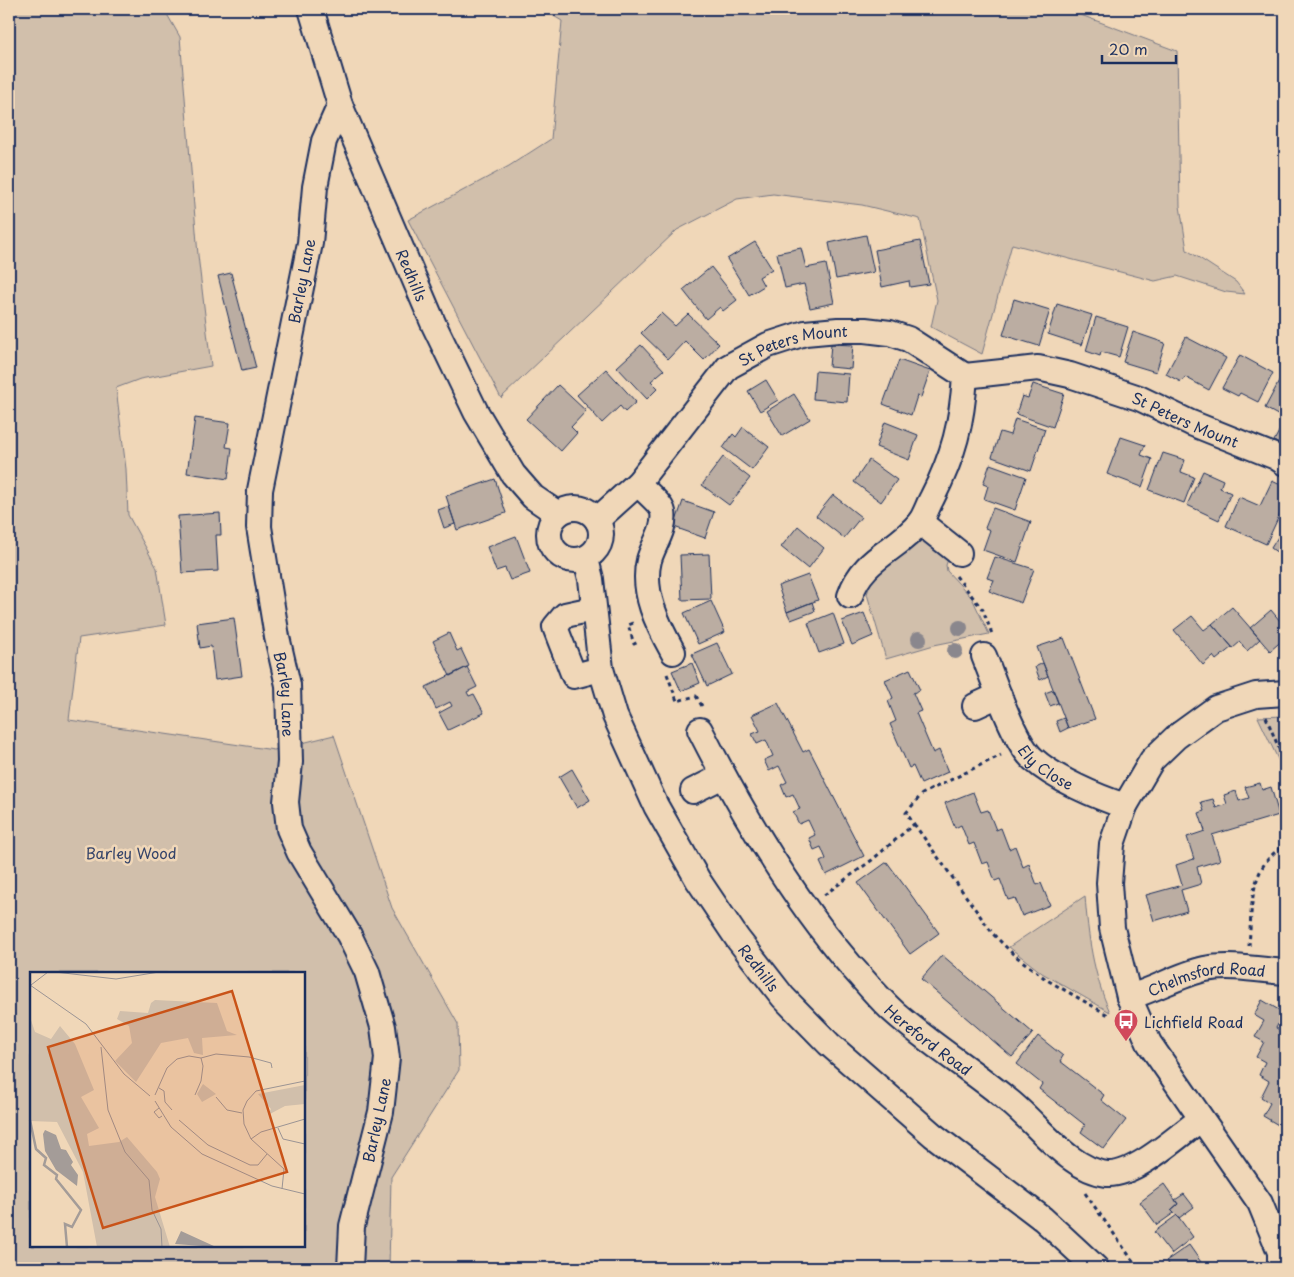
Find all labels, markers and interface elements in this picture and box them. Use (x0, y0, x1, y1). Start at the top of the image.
scale bar (1102, 32, 1175, 64)
text: 20 m (1109, 37, 1148, 60)
street label: Barley Lane (281, 236, 321, 326)
street label: Redhills (391, 245, 434, 305)
street label: St Peters Mount (733, 318, 848, 371)
street label: St Peters Mount (1129, 385, 1242, 453)
street label: Barley Lane (269, 649, 301, 737)
street label: Ely Close (1013, 740, 1078, 795)
park label: Barley Wood (85, 841, 177, 864)
street label: Redhills (734, 938, 786, 996)
street label: Chelmsford Road (1144, 956, 1267, 1001)
inset map (30, 972, 305, 1247)
street label: Hereford Road (880, 998, 977, 1080)
bus stop icon: Lichfield Road (1113, 1008, 1139, 1042)
place label: Lichfield Road (1144, 1010, 1244, 1033)
street label: Barley Lane (356, 1075, 396, 1165)

